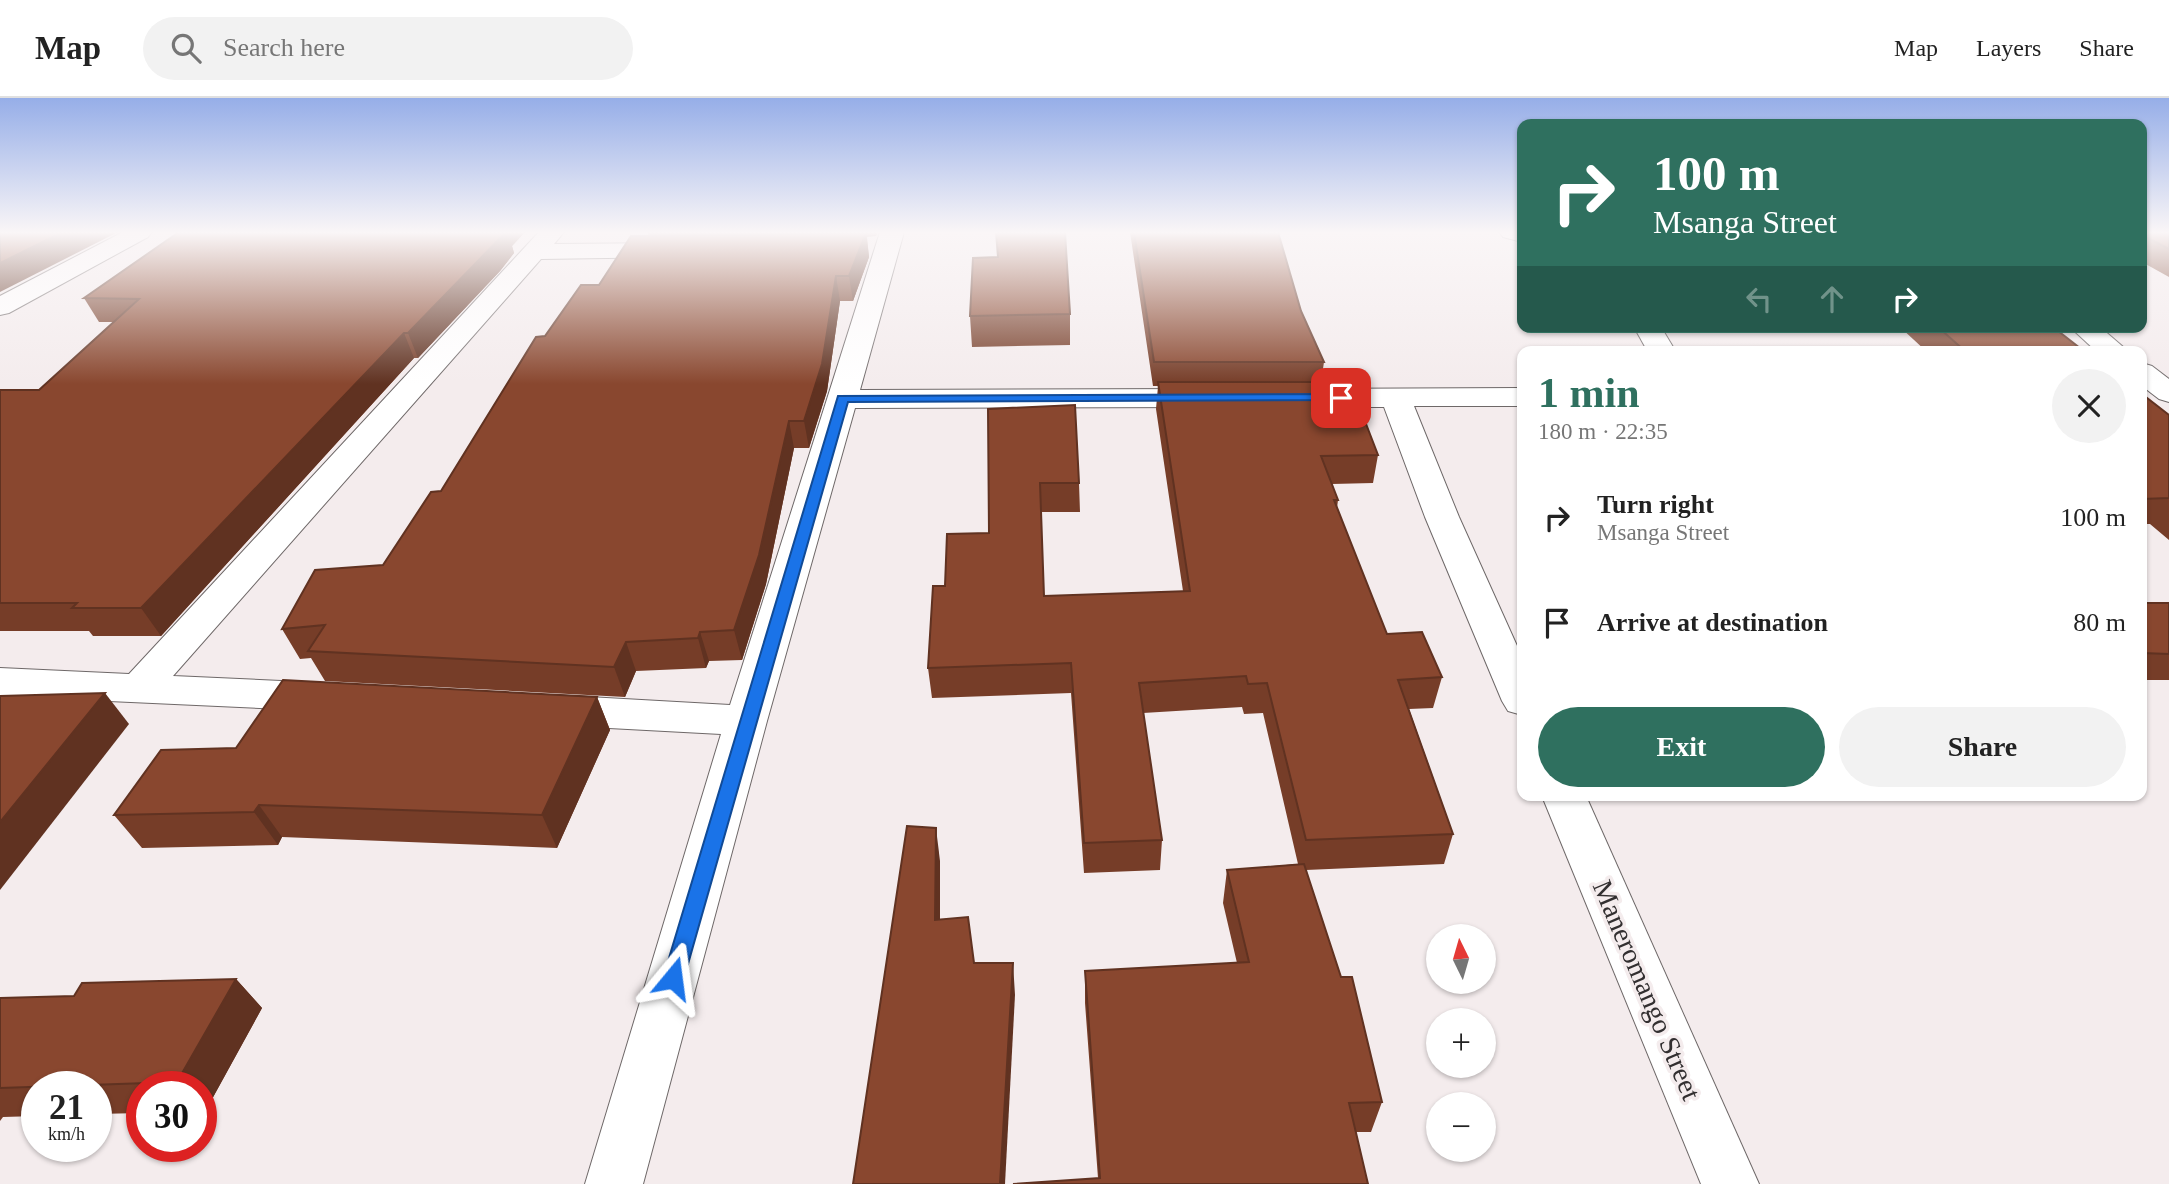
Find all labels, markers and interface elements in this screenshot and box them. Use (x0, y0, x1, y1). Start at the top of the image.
search box (143, 17, 633, 80)
icon: search (167, 29, 205, 67)
text: Map (35, 30, 101, 66)
text: Search here (223, 33, 345, 62)
text: Map (1894, 35, 1938, 61)
text: Layers (1976, 35, 2041, 61)
text: Share (2079, 35, 2134, 61)
text: 100 m (1653, 146, 1780, 201)
icon: right (1538, 147, 1629, 238)
text: Msanga Street (1653, 204, 1837, 240)
icon: left (1740, 280, 1778, 318)
icon: ahead (1813, 280, 1851, 318)
icon: right (1886, 280, 1924, 318)
pin (1311, 368, 1371, 428)
button: close (2052, 369, 2126, 443)
text: 1 min (1538, 370, 1640, 416)
icon: arrive (1322, 379, 1360, 417)
text: 180 m · 22:35 (1538, 419, 1668, 444)
text: Turn right (1597, 490, 1714, 519)
icon: right (1538, 499, 1576, 537)
text: 100 m (2060, 503, 2126, 532)
text: Msanga Street (1597, 520, 1729, 545)
icon: arrive (1538, 604, 1576, 642)
text: Arrive at destination (1597, 608, 1828, 637)
text: 80 m (2073, 608, 2126, 637)
button: Exit (1538, 707, 1825, 787)
button: Share (1839, 707, 2126, 787)
street label: Maneromango Street (1587, 876, 1707, 1105)
north arrow (1426, 924, 1496, 994)
map controls (1426, 924, 1496, 1162)
position arrow (636, 941, 710, 1015)
button: + (1426, 1008, 1496, 1078)
speed limit sign: 30 (126, 1071, 217, 1162)
text: 21 (49, 1088, 84, 1127)
button: − (1426, 1092, 1496, 1162)
text: km/h (48, 1124, 85, 1144)

